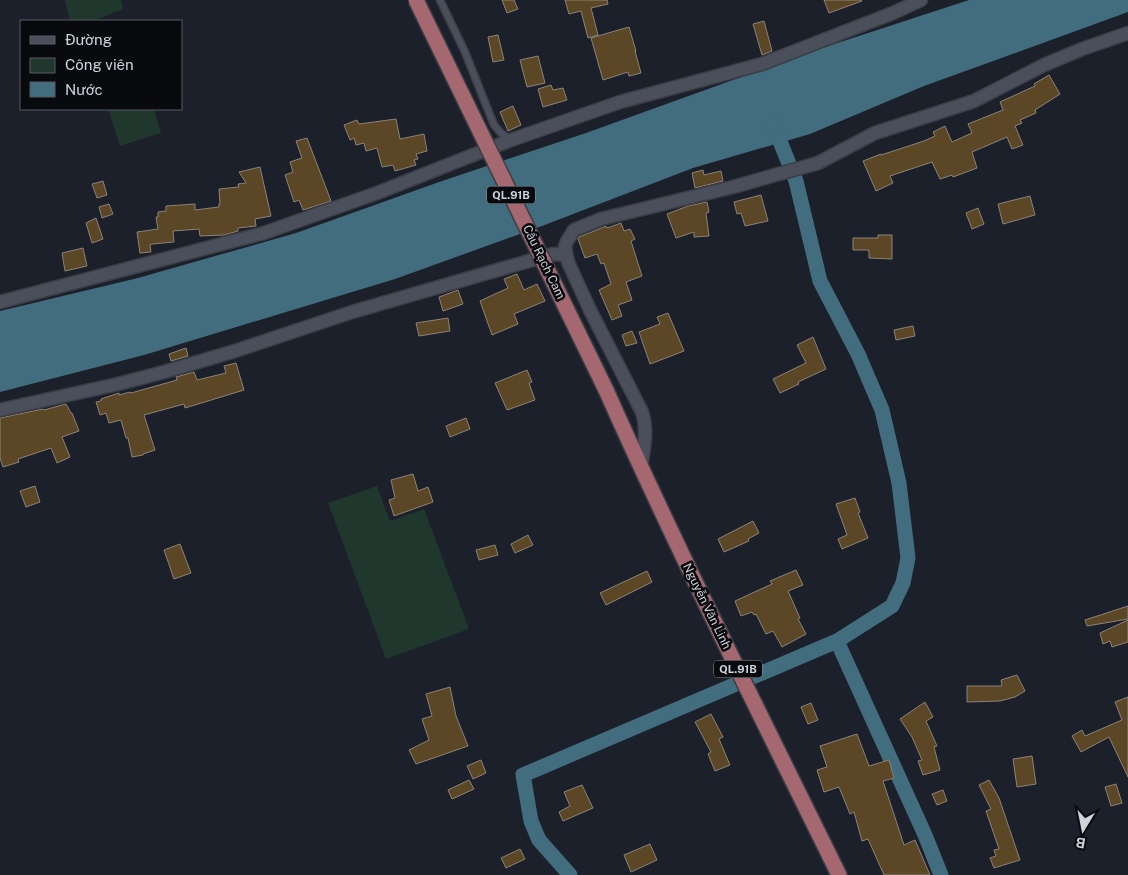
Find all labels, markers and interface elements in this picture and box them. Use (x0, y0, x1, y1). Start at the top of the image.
legend (20, 20, 182, 110)
text: Đường (65, 31, 112, 48)
text: Công viên (65, 56, 134, 73)
text: Nước (65, 81, 103, 98)
road number: QL.91B (487, 186, 535, 204)
street label: Cầu Rạch Cam (520, 223, 568, 301)
street label: Nguyễn Văn Linh (680, 561, 734, 651)
road number: QL.91B (714, 661, 762, 678)
north arrow (1058, 805, 1108, 855)
text: B (1075, 834, 1087, 852)

